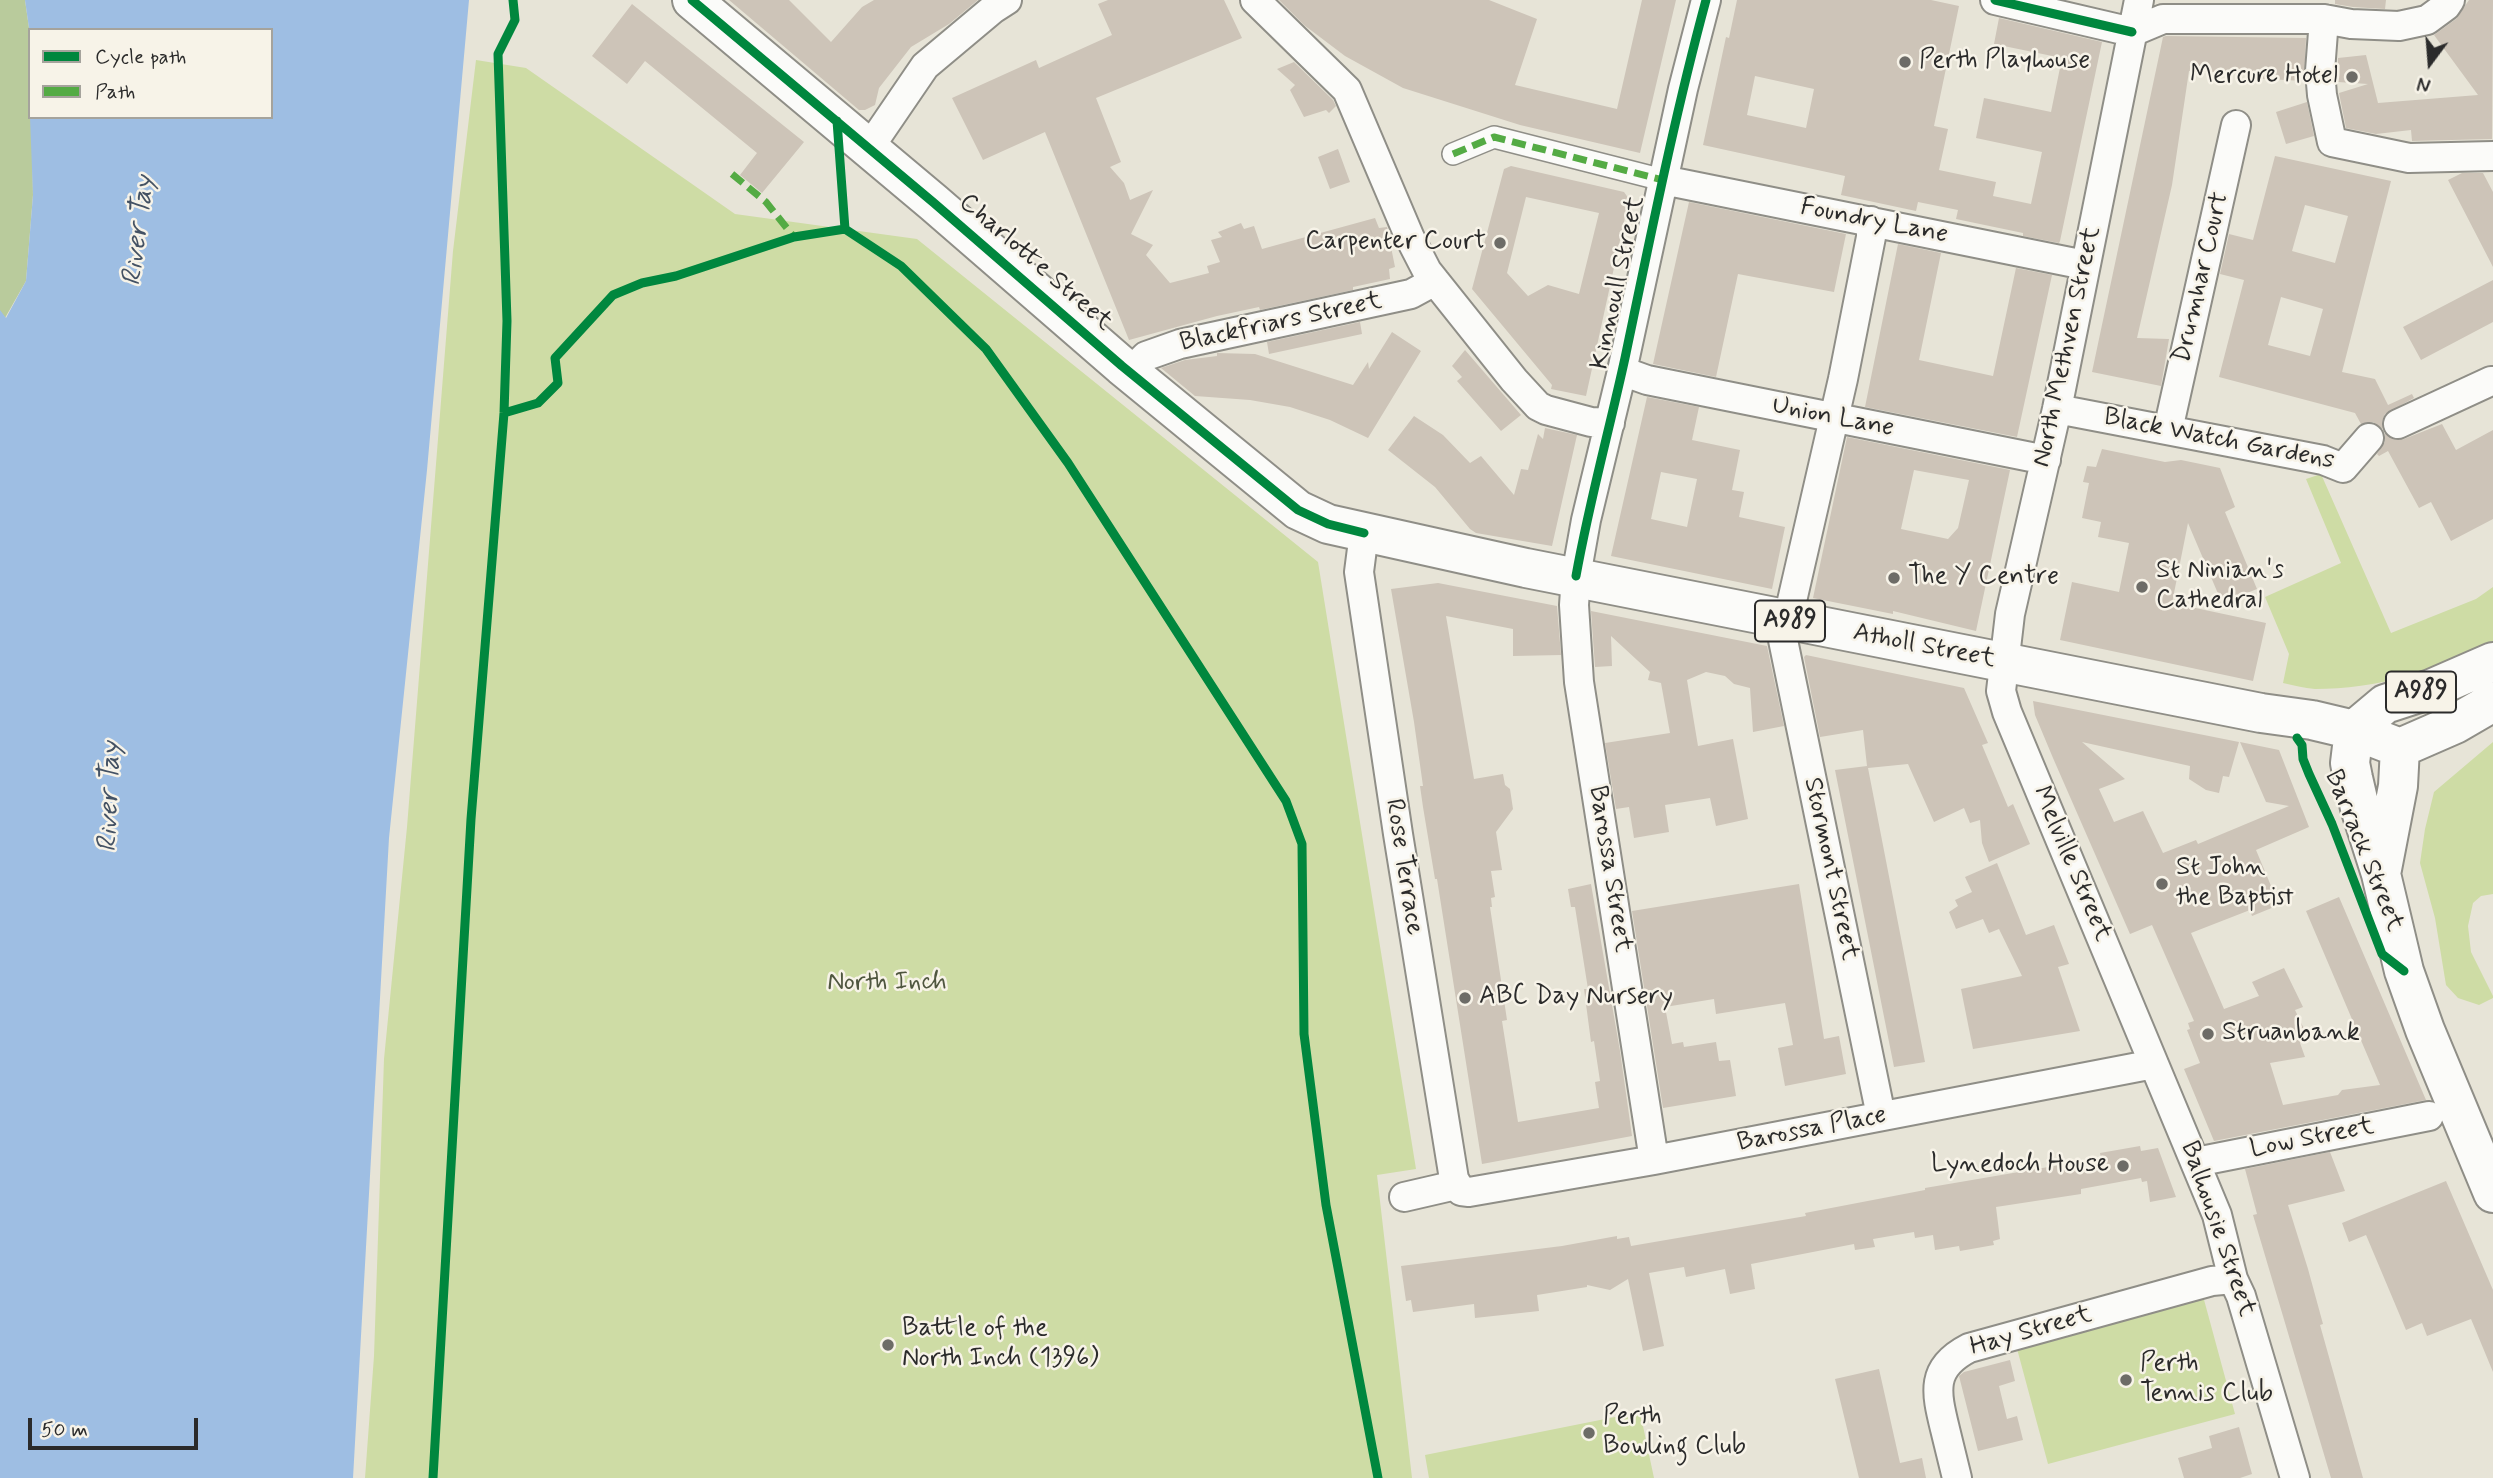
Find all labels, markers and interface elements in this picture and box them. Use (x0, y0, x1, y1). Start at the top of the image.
legend (28, 28, 273, 119)
north arrow (2395, 28, 2465, 98)
text: Cycle path (95, 43, 186, 71)
place label: Perth Playhouse (1919, 46, 2090, 78)
marker: Perth Playhouse (1897, 54, 1913, 70)
place label: Mercure Hotel (2190, 61, 2338, 93)
marker: Mercure Hotel (2344, 69, 2360, 85)
text: N (2415, 70, 2434, 97)
text: Path (95, 78, 135, 106)
water label: River Tay (117, 174, 163, 288)
street label: Charlotte Street (952, 188, 1118, 338)
street label: Drumhar Court (2167, 189, 2237, 367)
street label: Foundry Lane (1798, 192, 1950, 252)
street label: Kinnoull Street (1585, 193, 1653, 373)
street label: North Methven Street (2027, 224, 2109, 470)
place label: Carpenter Court (1305, 227, 1486, 259)
marker: Carpenter Court (1492, 235, 1508, 251)
street label: Blackfriars Street (1177, 286, 1385, 360)
street label: Union Lane (1769, 391, 1897, 445)
street label: Black Watch Gardens (2101, 402, 2337, 478)
place label: St Ninian's Cathedral (2156, 556, 2284, 618)
place label: The Y Centre (1908, 562, 2059, 594)
marker: The Y Centre (1886, 570, 1902, 586)
marker: St Ninian's Cathedral (2134, 579, 2150, 595)
road number: A989 (1755, 600, 1825, 642)
street label: Atholl Street (1850, 618, 1998, 676)
road number: A989 (2386, 672, 2456, 712)
water label: River Tay (92, 741, 130, 853)
street label: Barrack Street (2316, 766, 2410, 936)
street label: Stormont Street (1795, 775, 1865, 963)
street label: Melville Street (2024, 782, 2118, 946)
street label: Barossa Street (1580, 783, 1638, 955)
street label: Rose Terrace (1377, 797, 1429, 937)
place label: St John the Baptist (2176, 853, 2294, 914)
marker: St John the Baptist (2154, 876, 2170, 892)
park label: North Inch (827, 968, 947, 1000)
place label: ABC Day Nursery (1479, 982, 1673, 1014)
marker: ABC Day Nursery (1457, 990, 1473, 1006)
place label: Struanbank (2222, 1018, 2360, 1050)
marker: Struanbank (2200, 1026, 2216, 1042)
street label: Barossa Place (1735, 1100, 1889, 1160)
street label: Low Street (2247, 1112, 2377, 1166)
street label: Balhousie Street (2172, 1137, 2262, 1321)
place label: Lynedoch House (1931, 1150, 2109, 1182)
marker: Lynedoch House (2115, 1158, 2131, 1174)
street label: Hay Street (1967, 1300, 2095, 1364)
place label: Battle of the North Inch (1396) (902, 1314, 1099, 1376)
marker: Battle of the North Inch (1396) (880, 1337, 896, 1353)
place label: Perth Tennis Club (2140, 1349, 2273, 1410)
marker: Perth Tennis Club (2118, 1372, 2134, 1388)
place label: Perth Bowling Club (1603, 1402, 1746, 1464)
scale bar (32, 1404, 201, 1448)
text: 50 m (41, 1416, 88, 1444)
marker: Perth Bowling Club (1581, 1425, 1597, 1441)

